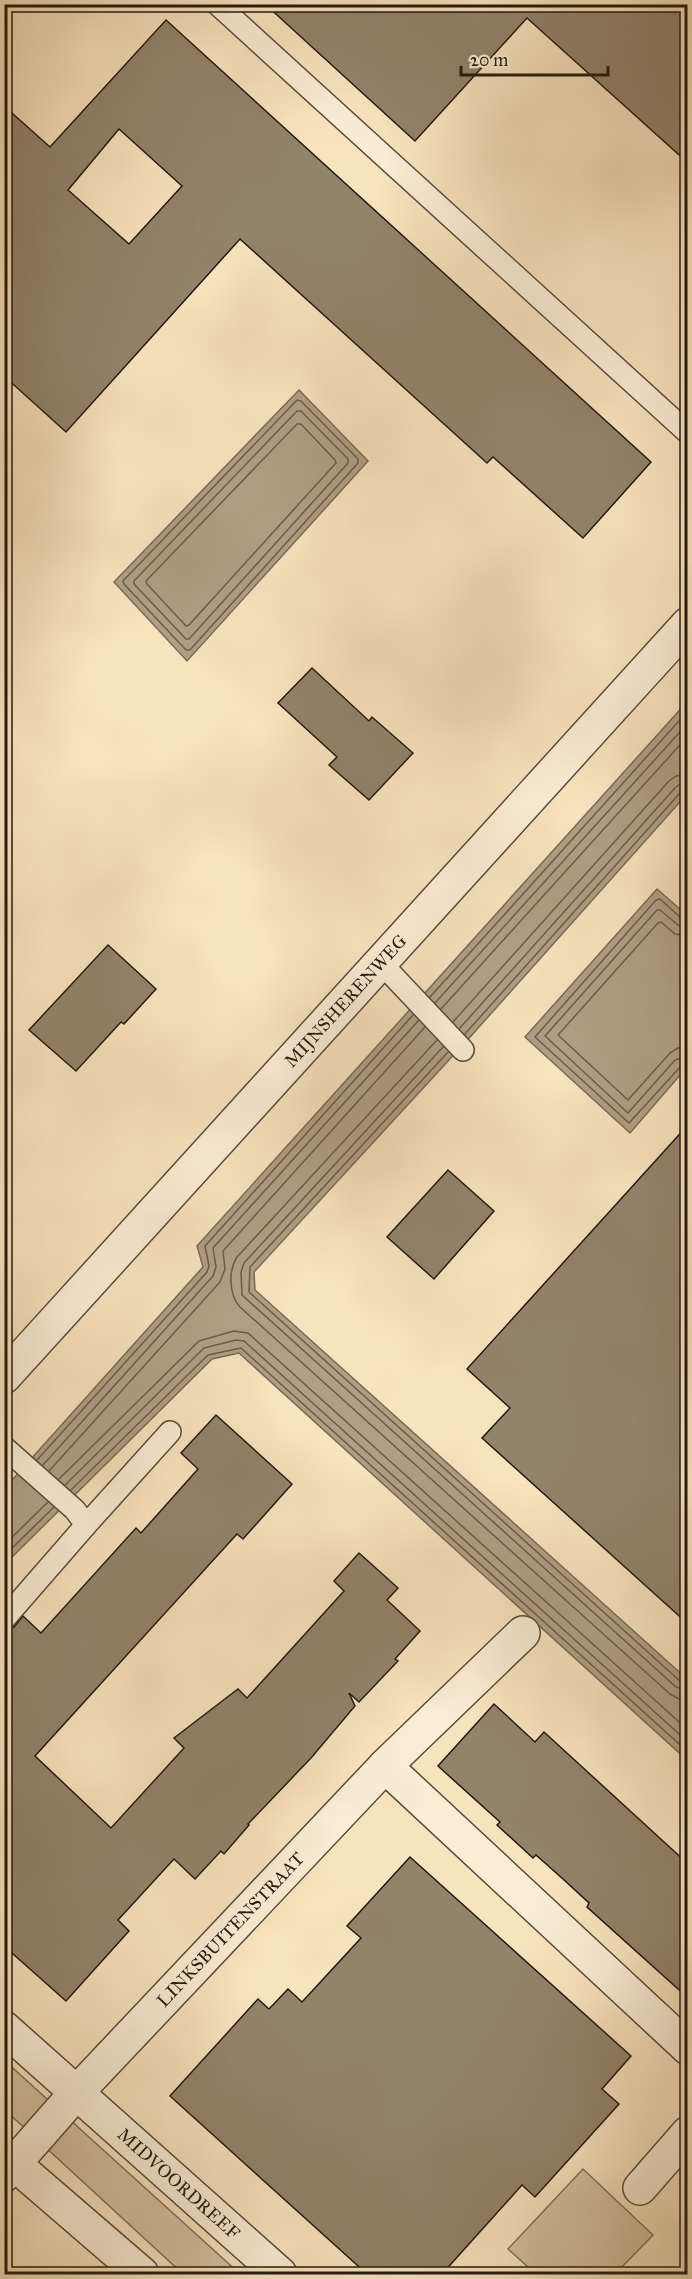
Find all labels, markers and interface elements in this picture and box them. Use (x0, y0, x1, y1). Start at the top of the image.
scale bar (461, 39, 608, 77)
text: 20 m (470, 49, 508, 71)
street label: MIJNSHERENWEG (280, 930, 411, 1072)
street label: LINKSBUITENSTRAAT (152, 1847, 309, 2012)
street label: MIDVOORDREEF (113, 2123, 245, 2244)

